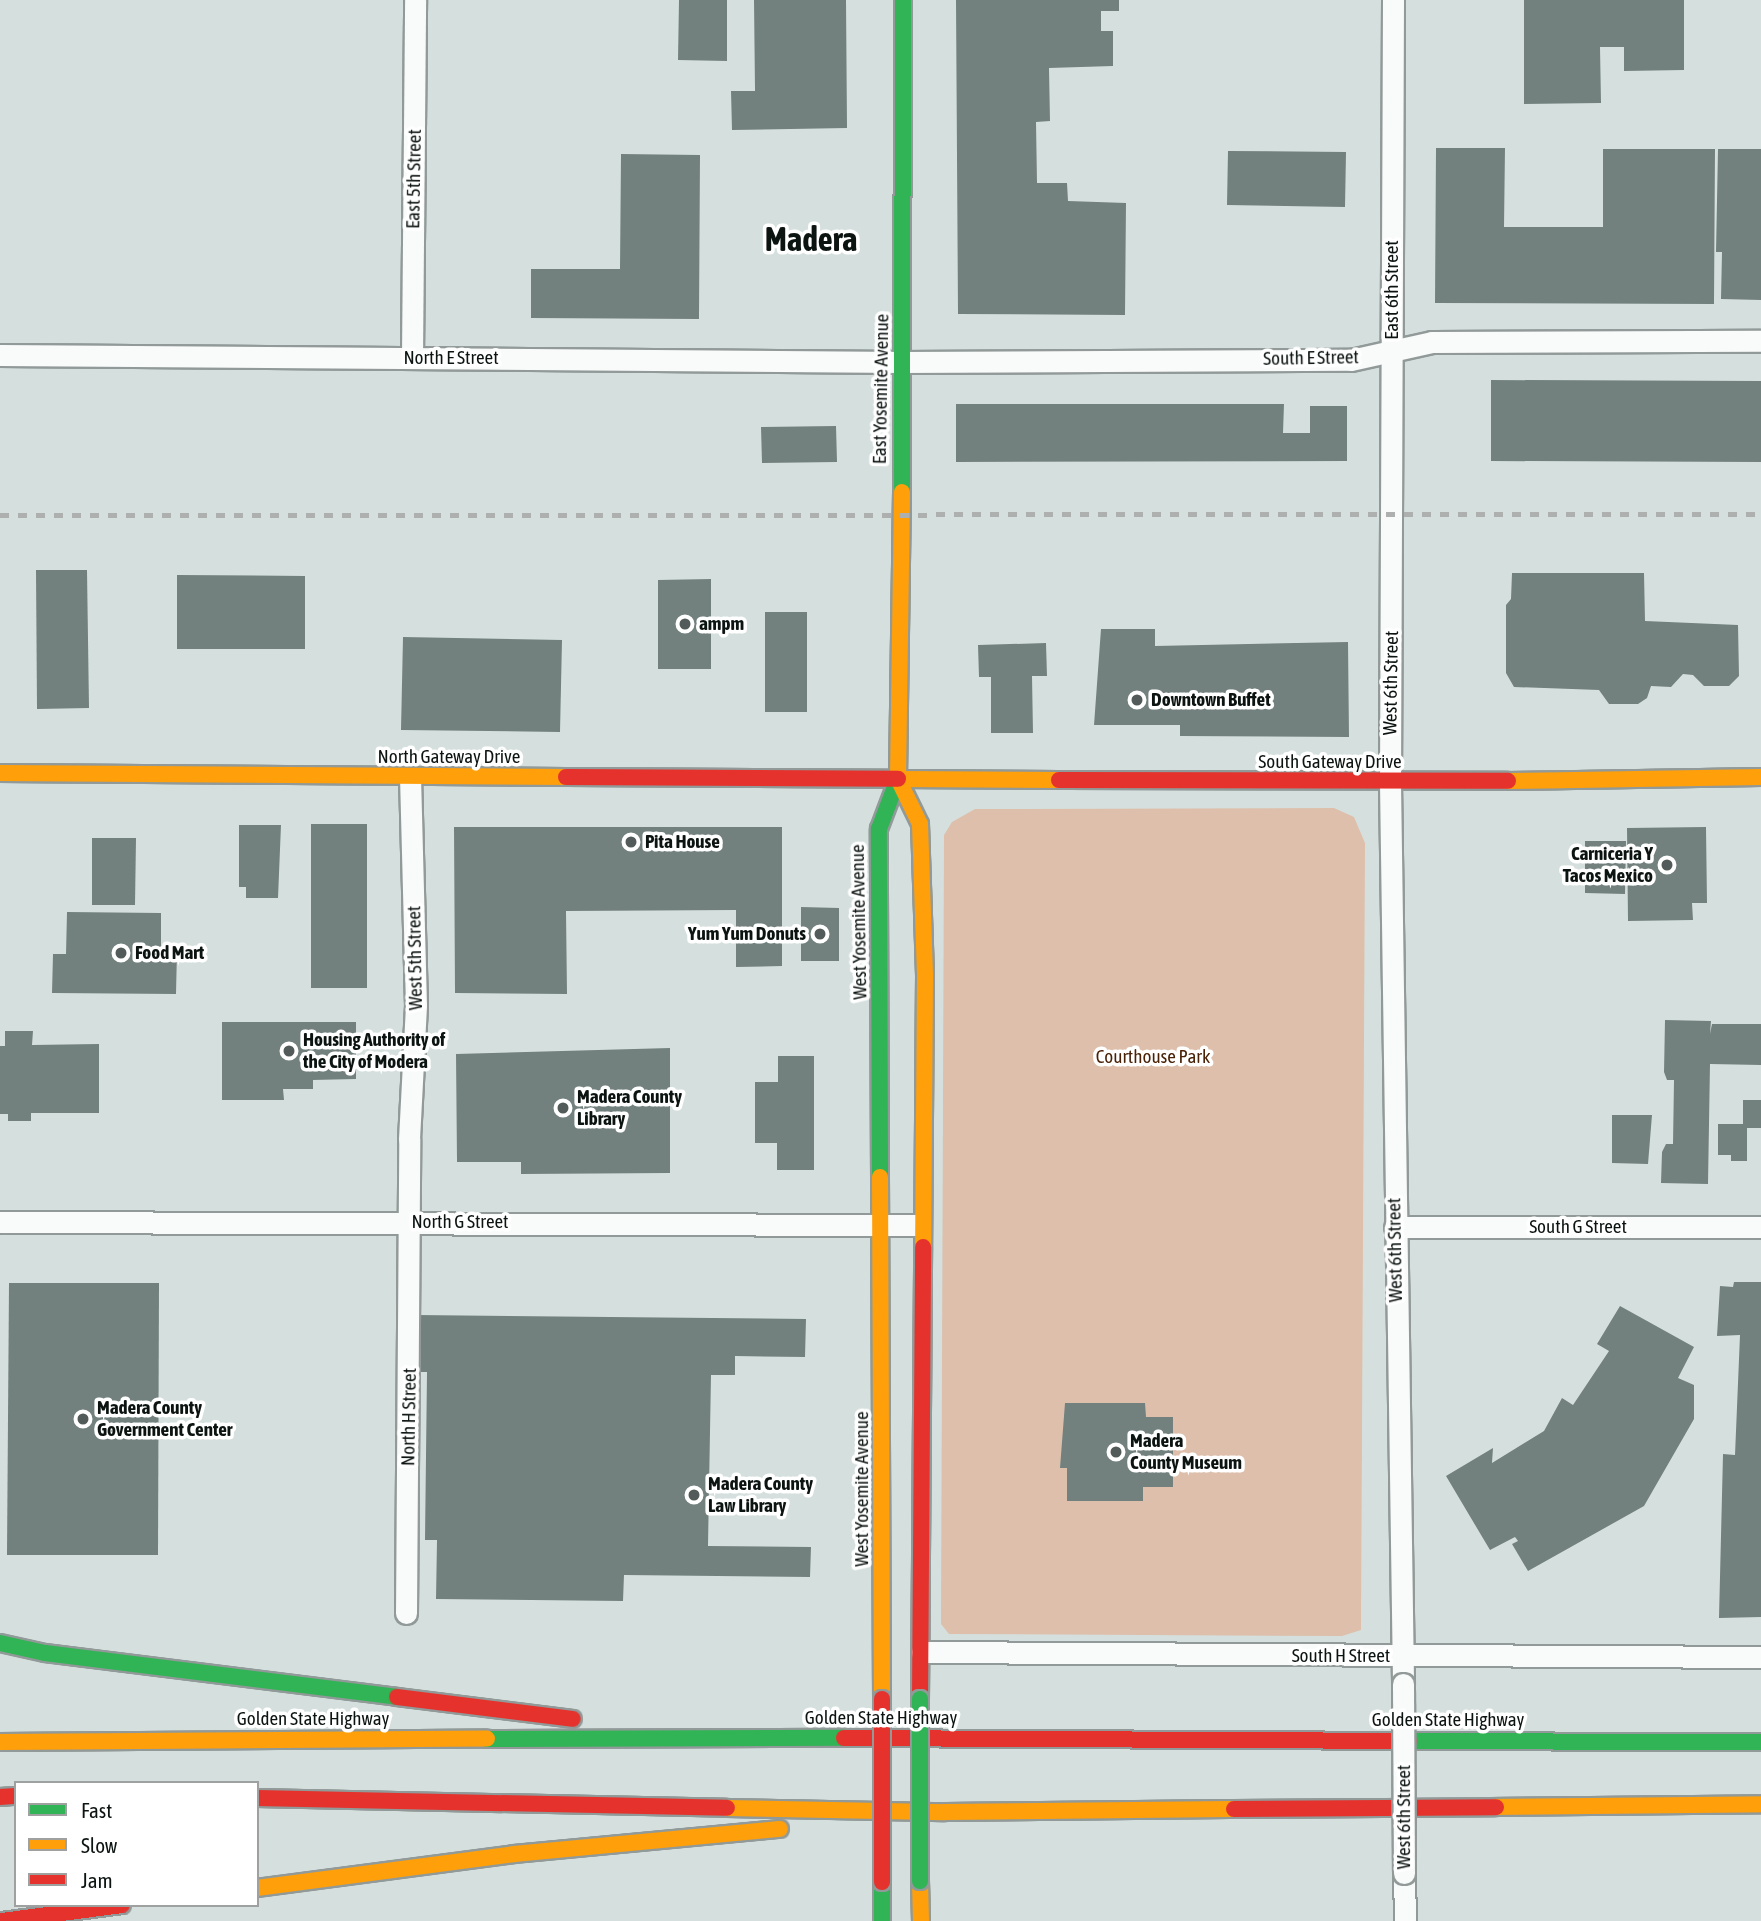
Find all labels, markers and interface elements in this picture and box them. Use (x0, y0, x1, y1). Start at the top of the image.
street label: East 5th Street (402, 129, 426, 229)
district label: Madera (765, 220, 857, 260)
street label: East 6th Street (1381, 240, 1403, 340)
street label: East Yosemite Avenue (868, 314, 894, 464)
street label: South E Street (1263, 346, 1359, 370)
street label: North E Street (403, 347, 499, 369)
place label: ampm (699, 613, 744, 635)
marker: ampm (677, 616, 693, 632)
street label: West 6th Street (1379, 631, 1403, 735)
place label: Downtown Buffet (1151, 689, 1271, 711)
marker: Downtown Buffet (1129, 692, 1145, 708)
street label: North Gateway Drive (378, 746, 520, 768)
street label: South Gateway Drive (1258, 751, 1402, 773)
place label: Pita House (645, 831, 720, 853)
marker: Pita House (623, 834, 639, 850)
place label: Carniceria Y Tacos Mexico (1563, 843, 1653, 887)
street label: West Yosemite Avenue (846, 844, 872, 1000)
marker: Carniceria Y Tacos Mexico (1659, 857, 1675, 873)
street label: West 5th Street (403, 906, 427, 1010)
place label: Yum Yum Donuts (688, 923, 806, 945)
marker: Yum Yum Donuts (812, 926, 828, 942)
place label: Food Mart (135, 942, 204, 964)
marker: Food Mart (113, 945, 129, 961)
place label: Housing Authority of the City of Modera (303, 1029, 445, 1073)
marker: Housing Authority of the City of Modera (281, 1043, 297, 1059)
park label: Courthouse Park (1096, 1046, 1210, 1068)
place label: Madera County Library (577, 1086, 682, 1130)
marker: Madera County Library (555, 1100, 571, 1116)
street label: West 6th Street (1383, 1198, 1407, 1302)
street label: North G Street (411, 1211, 509, 1233)
street label: South G Street (1529, 1216, 1627, 1238)
street label: North H Street (397, 1368, 421, 1466)
place label: Madera County Government Center (97, 1397, 232, 1441)
marker: Madera County Government Center (75, 1411, 91, 1427)
street label: West Yosemite Avenue (851, 1411, 873, 1567)
place label: Madera County Museum (1130, 1430, 1242, 1474)
marker: Madera County Museum (1108, 1444, 1124, 1460)
place label: Madera County Law Library (708, 1473, 813, 1517)
marker: Madera County Law Library (686, 1487, 702, 1503)
street label: South H Street (1292, 1645, 1390, 1667)
street label: Golden State Highway (805, 1707, 957, 1729)
street label: Golden State Highway (237, 1708, 389, 1730)
street label: Golden State Highway (1372, 1709, 1524, 1731)
street label: West 6th Street (1393, 1765, 1415, 1869)
legend (14, 1781, 259, 1907)
text: Fast (81, 1798, 112, 1822)
text: Slow (81, 1833, 117, 1857)
text: Jam (81, 1868, 113, 1892)

